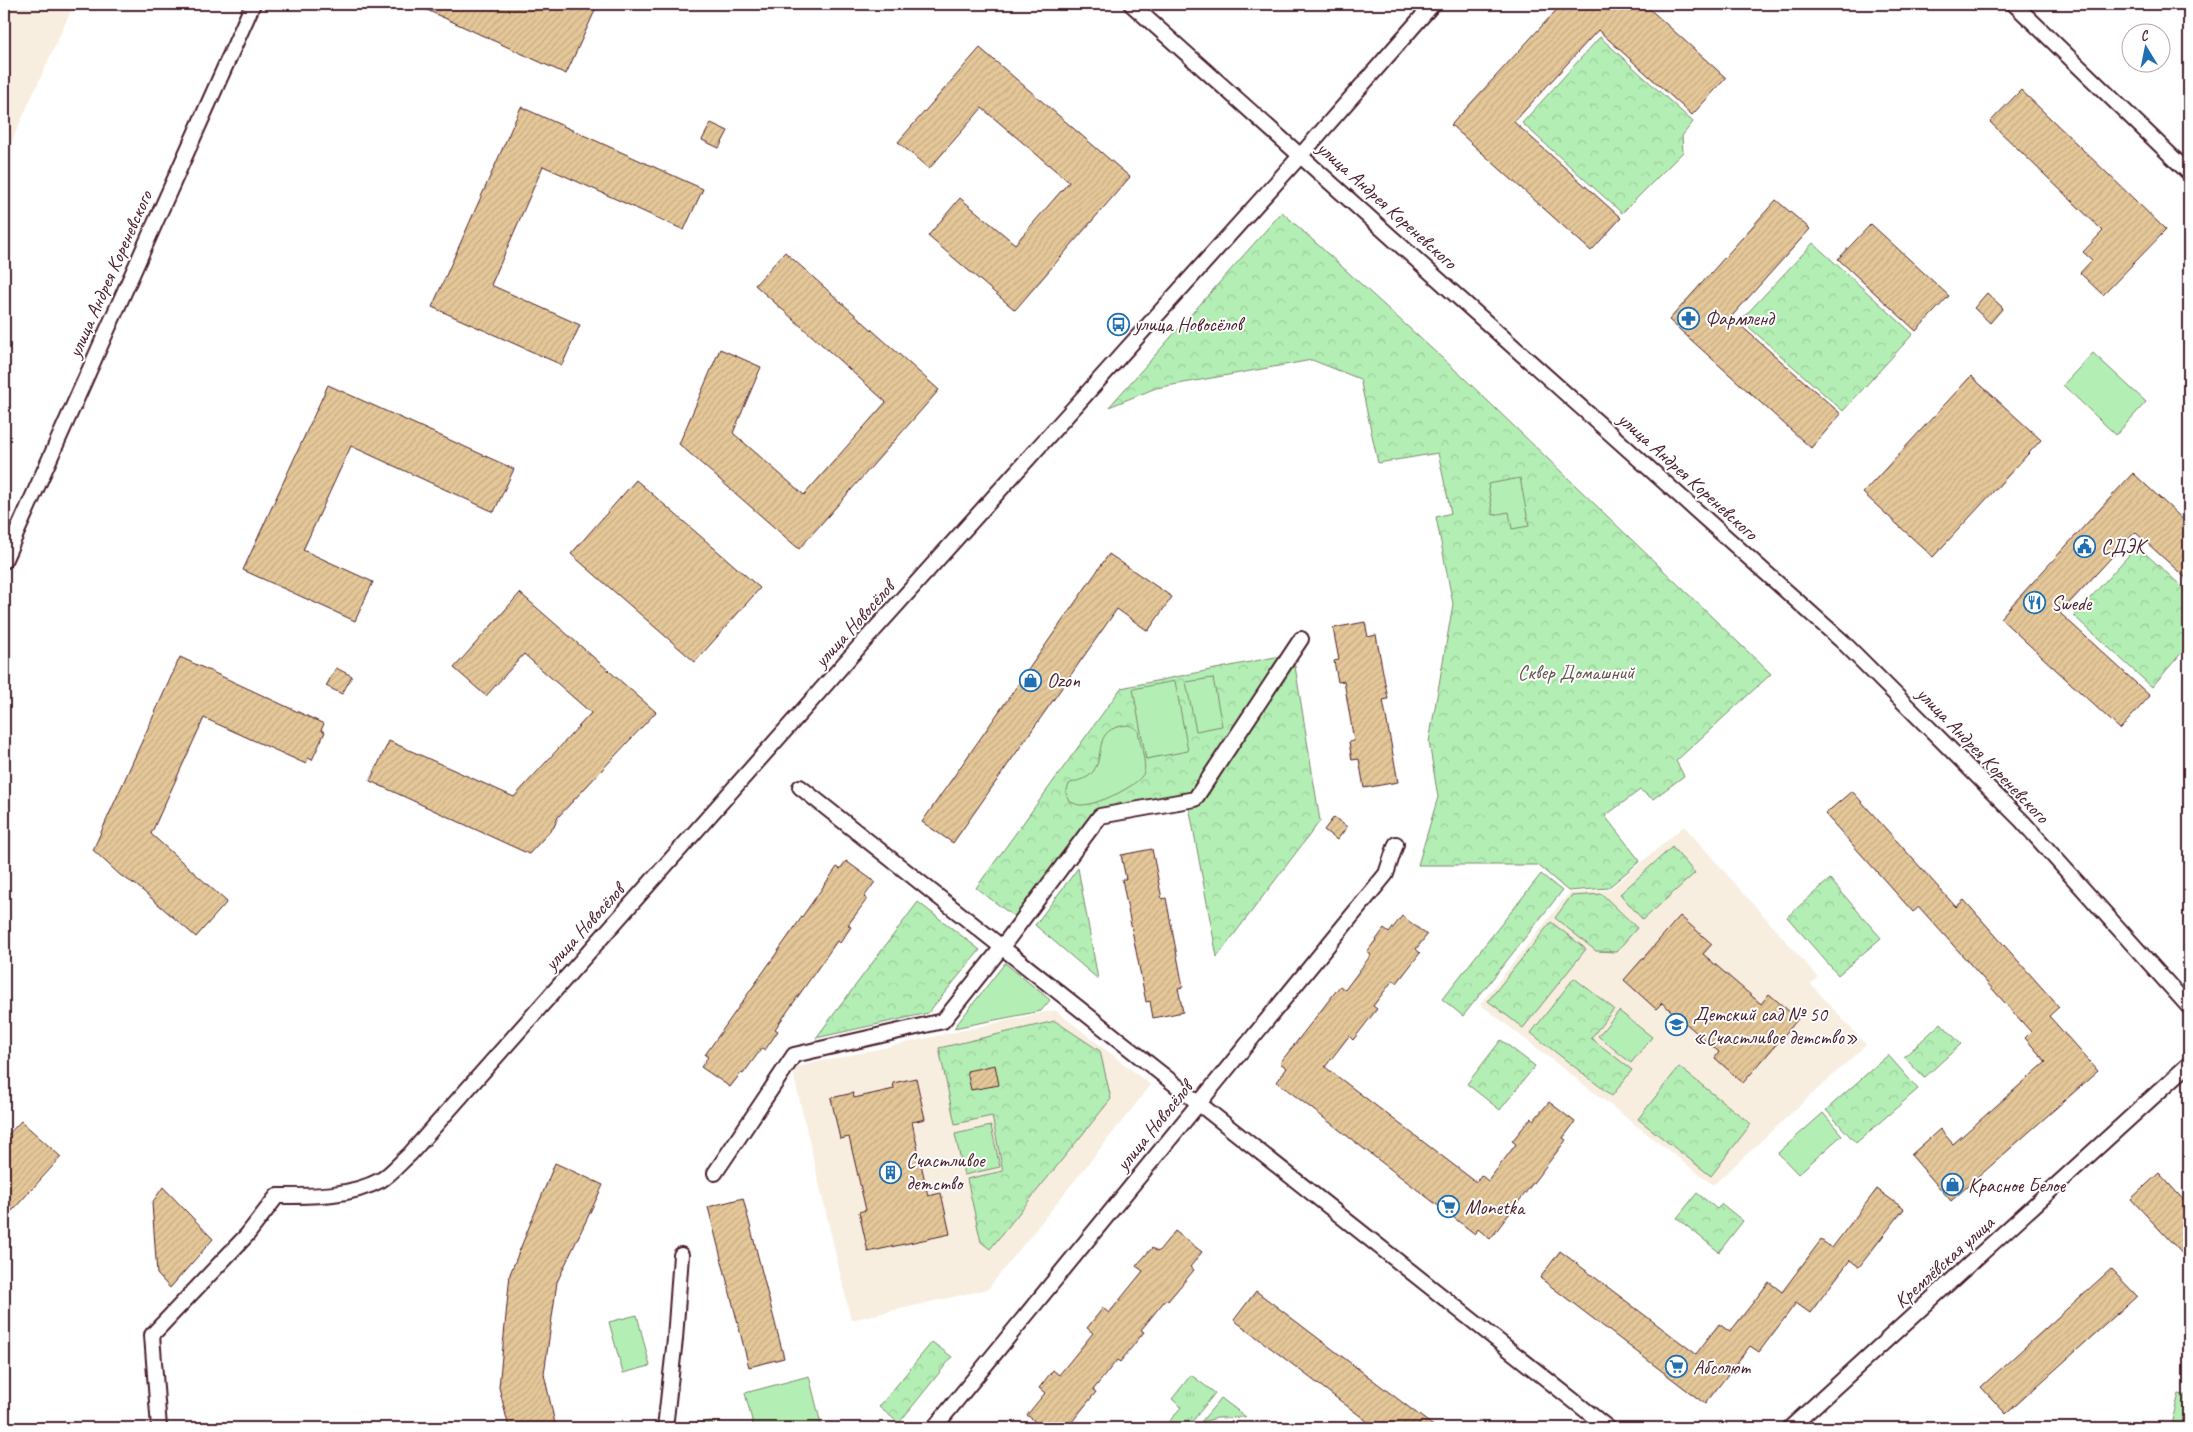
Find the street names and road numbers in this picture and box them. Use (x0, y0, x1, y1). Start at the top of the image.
street label: улица Андрея Кореневского (1311, 135, 1463, 275)
street label: улица Андрея Кореневского (62, 186, 158, 362)
street label: улица Андрея Кореневского (1612, 406, 1764, 546)
street label: улица Новосёлов (808, 573, 902, 673)
street label: улица Андрея Кореневского (1911, 681, 2055, 829)
street label: улица Новосёлов (538, 876, 632, 976)
street label: улица Новосёлов (1110, 1074, 1200, 1177)
street label: Кремлёвская улица (1889, 1209, 2001, 1313)

